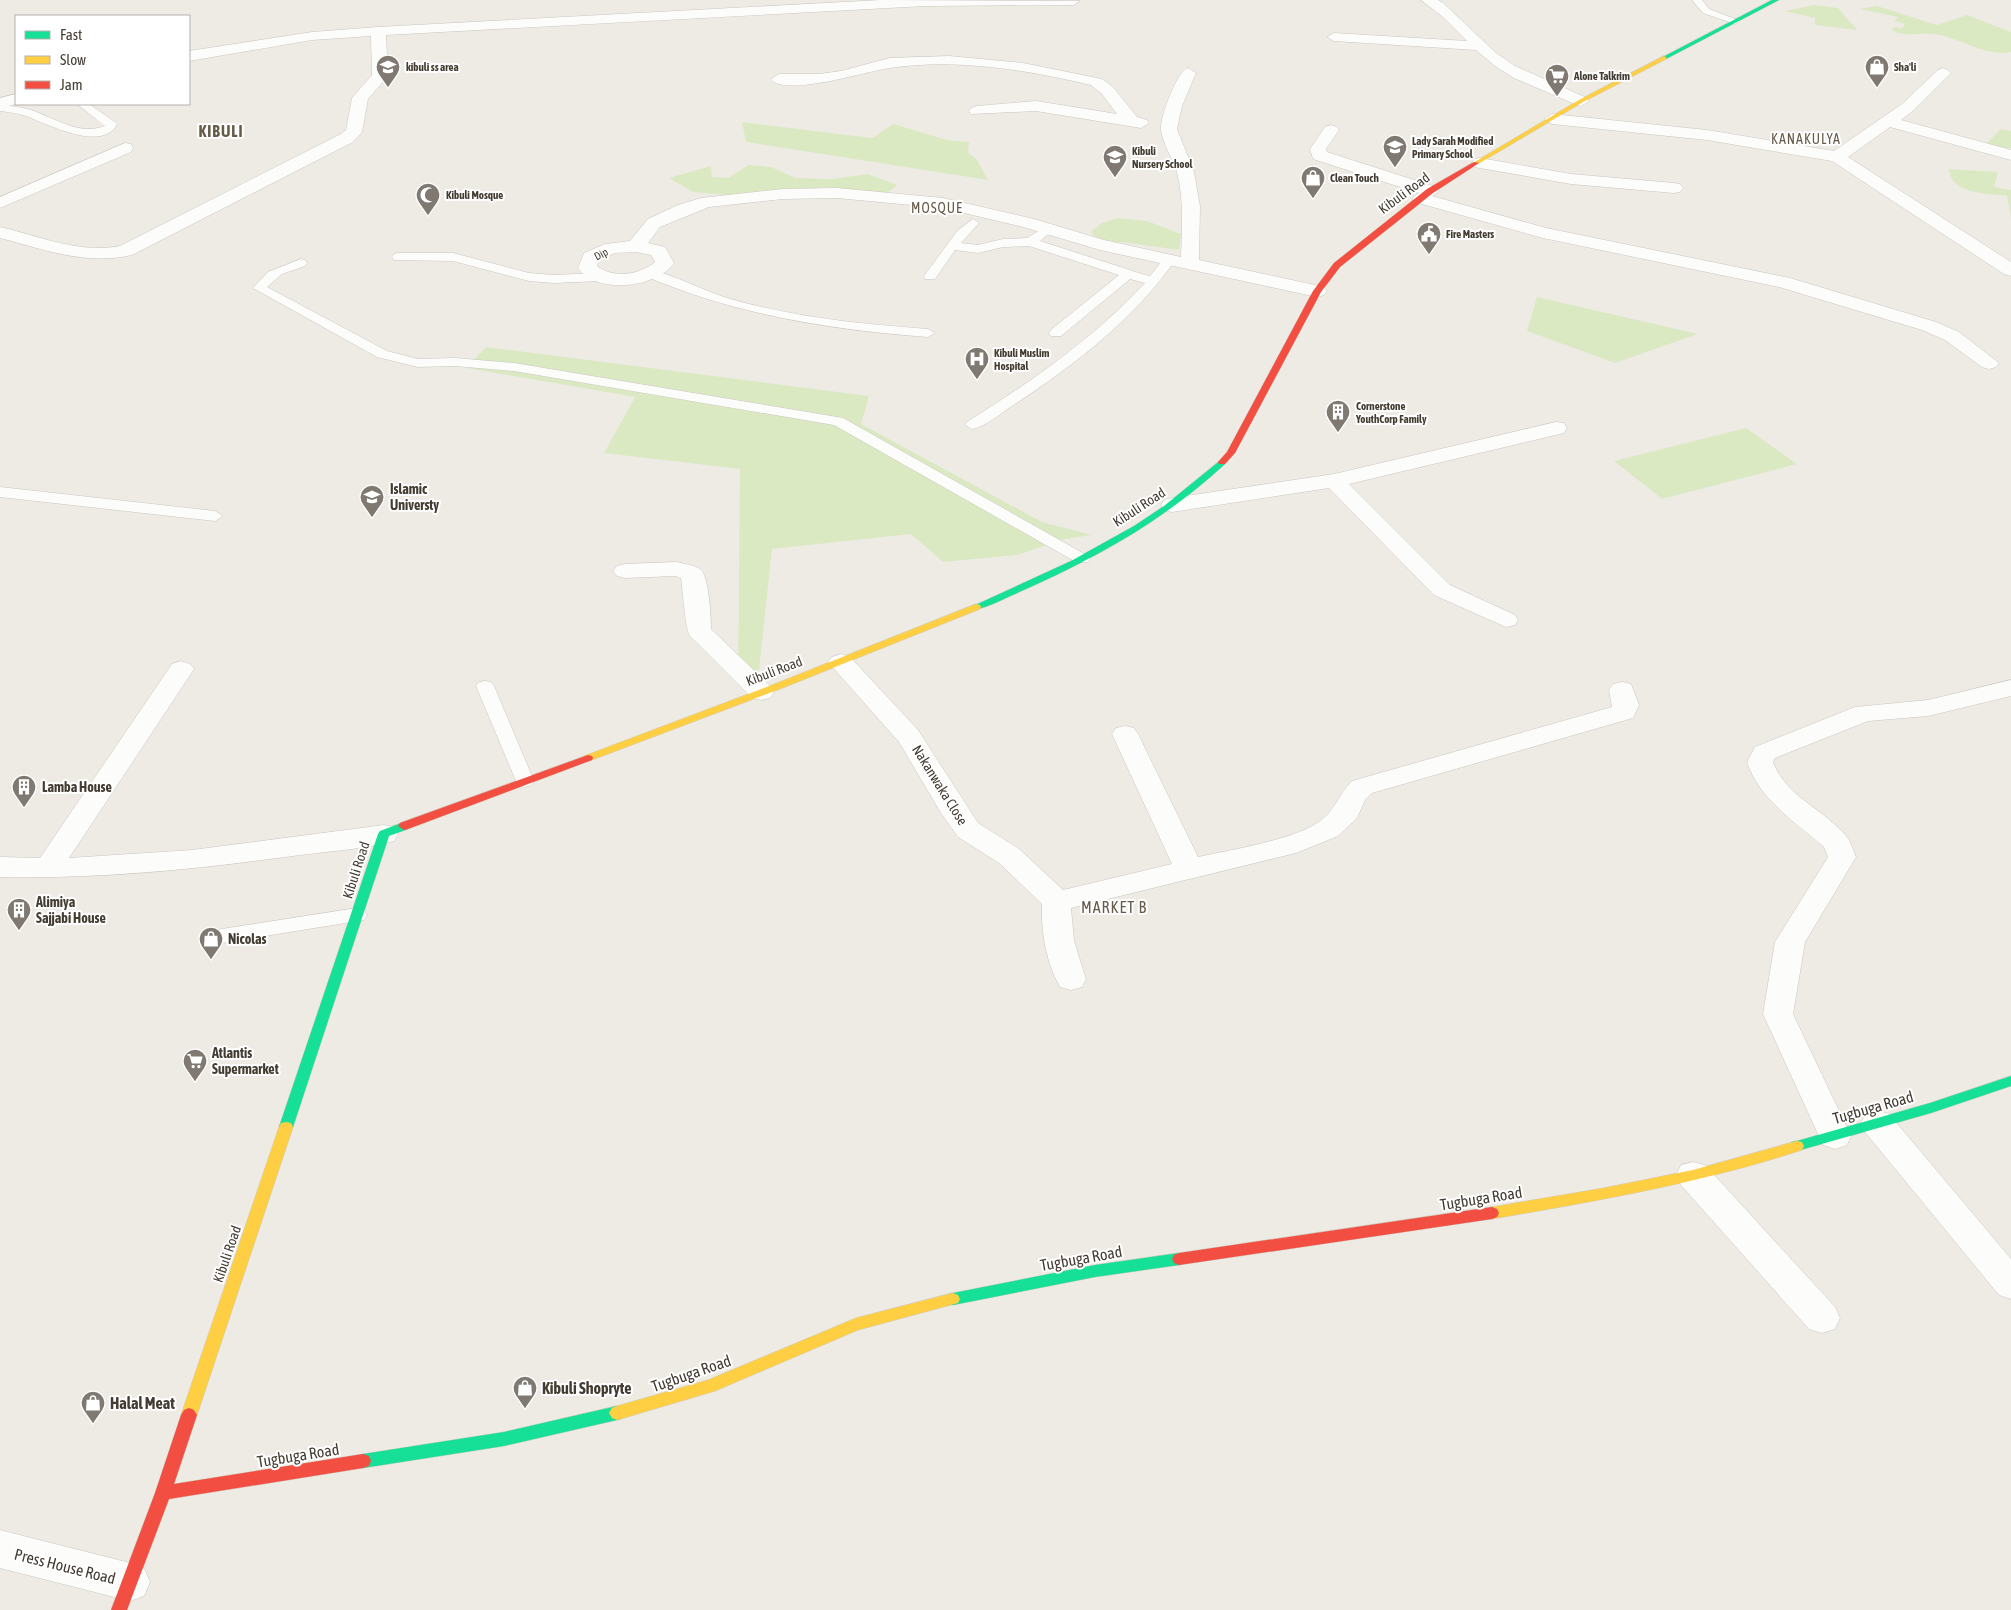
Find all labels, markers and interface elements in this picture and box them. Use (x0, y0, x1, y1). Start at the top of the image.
legend (15, 15, 190, 105)
text: Fast (60, 26, 82, 43)
text: Slow (60, 51, 86, 68)
school or university icon: kibuli ss area (375, 54, 401, 88)
shop icon: Sha'li (1864, 54, 1890, 88)
place label: kibuli ss area (406, 61, 459, 73)
place label: Sha'li (1894, 61, 1917, 73)
supermarket icon: Alone Talkrim (1544, 63, 1570, 97)
place label: Alone Talkrim (1573, 70, 1630, 82)
text: Jam (60, 76, 83, 93)
district label: KIBULI (198, 122, 244, 140)
district label: KANAKULYA (1771, 131, 1841, 147)
school or university icon: Lady Sarah Modified Primary School (1382, 134, 1408, 168)
place label: Lady Sarah Modified Primary School (1412, 135, 1493, 160)
school or university icon: Kibuli Nursery School (1102, 144, 1128, 178)
place label: Kibuli Nursery School (1132, 145, 1194, 170)
shop icon: Clean Touch (1300, 165, 1326, 199)
street label: Kibuli Road (1375, 169, 1433, 217)
place label: Clean Touch (1330, 172, 1379, 184)
mosque icon: Kibuli Mosque (415, 182, 441, 216)
place label: Kibuli Mosque (446, 189, 503, 201)
district label: MOSQUE (911, 200, 963, 216)
public building icon: Fire Masters (1416, 221, 1442, 255)
place label: Fire Masters (1446, 228, 1494, 240)
street label: Dip (592, 245, 610, 263)
hospital icon: Kibuli Muslim Hospital (964, 346, 990, 380)
place label: Kibuli Muslim Hospital (994, 347, 1049, 372)
building icon: Cornerstone YouthCorp Family (1325, 399, 1351, 433)
place label: Cornerstone YouthCorp Family (1355, 400, 1427, 425)
place label: Islamic Universty (390, 481, 439, 513)
school or university icon: Islamic Universty (359, 484, 385, 518)
street label: Kibuli Road (1110, 484, 1168, 530)
street label: Kibuli Road (744, 653, 804, 689)
street label: Nakanwaka Close (909, 742, 971, 828)
building icon: Lamba House (11, 774, 37, 808)
place label: Lamba House (42, 779, 112, 795)
street label: Kibuli Road (339, 839, 373, 901)
place label: Alimiya Sajjabi House (35, 894, 106, 926)
building icon: Alimiya Sajjabi House (6, 897, 32, 931)
district label: MARKET B (1081, 898, 1147, 916)
shop icon: Nicolas (198, 926, 224, 960)
place label: Nicolas (228, 931, 266, 947)
place label: Atlantis Supermarket (211, 1045, 279, 1077)
supermarket icon: Atlantis Supermarket (182, 1048, 208, 1082)
street label: Tugbuga Road (1831, 1087, 1916, 1128)
street label: Tugbuga Road (1439, 1183, 1523, 1214)
street label: Kibuli Road (210, 1223, 244, 1285)
street label: Tugbuga Road (1039, 1242, 1124, 1275)
street label: Tugbuga Road (649, 1351, 733, 1396)
shop icon: Kibuli Shopryte (512, 1375, 538, 1409)
place label: Kibuli Shopryte (542, 1379, 632, 1397)
shop icon: Halal Meat (80, 1390, 106, 1424)
place label: Halal Meat (110, 1394, 175, 1412)
street label: Tugbuga Road (256, 1440, 340, 1471)
street label: Press House Road (13, 1545, 117, 1587)

